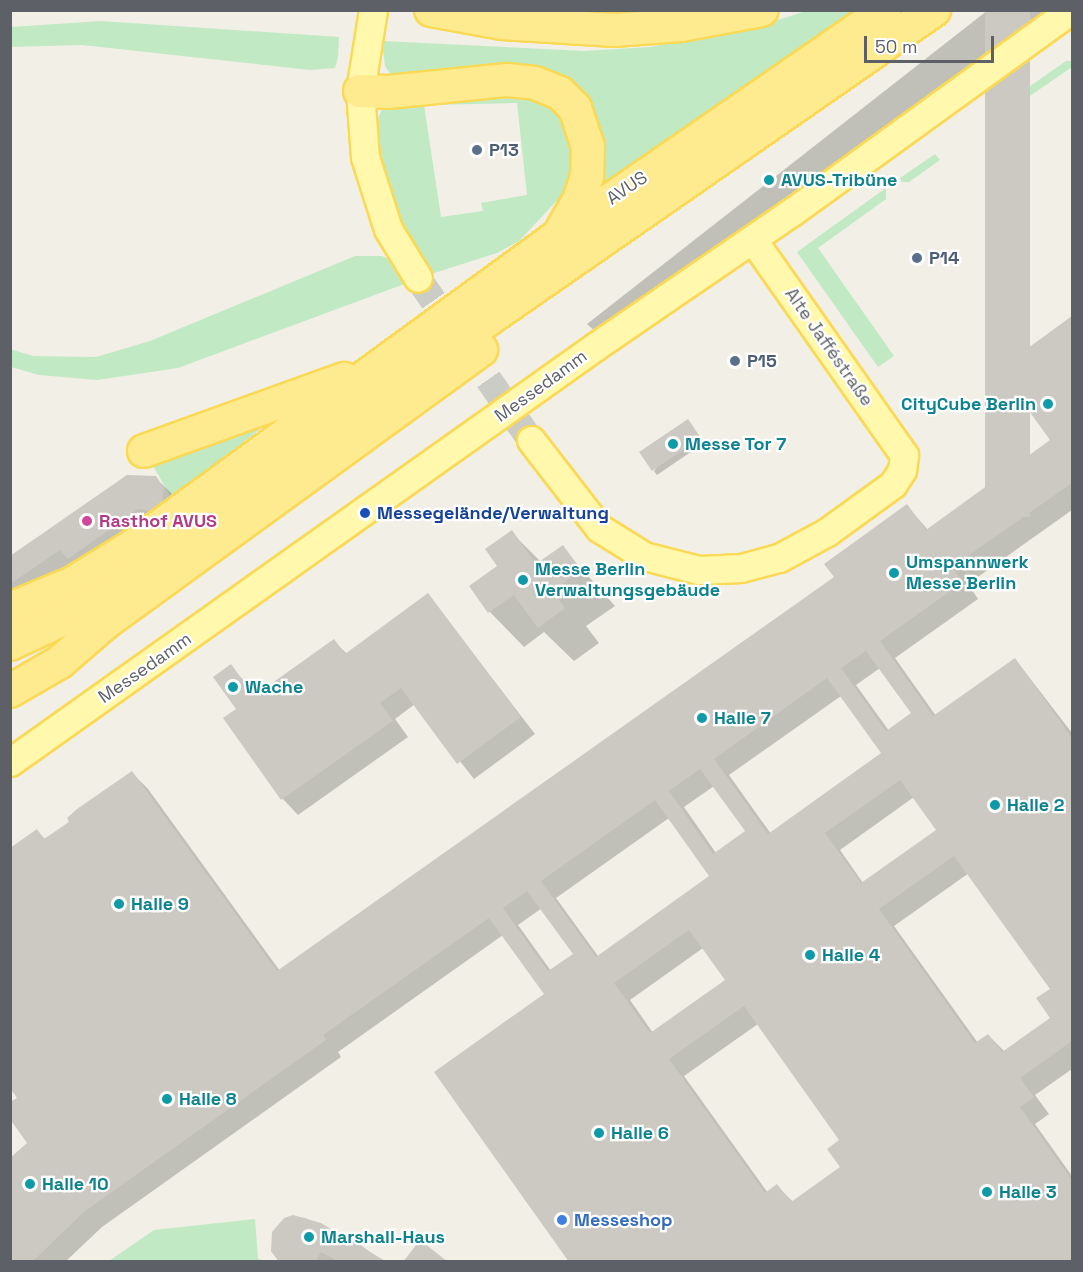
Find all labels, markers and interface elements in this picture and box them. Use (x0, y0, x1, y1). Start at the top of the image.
scale bar (867, 24, 998, 62)
text: 50 m (875, 35, 917, 58)
place label: P13 (489, 139, 519, 161)
marker: P13 (470, 143, 484, 157)
street label: AVUS (602, 167, 652, 209)
place label: AVUS-Tribüne (781, 169, 897, 191)
marker: AVUS-Tribüne (762, 173, 776, 187)
place label: P14 (929, 247, 959, 269)
marker: P14 (910, 251, 924, 265)
street label: Alte Jafféstraße (780, 284, 878, 410)
street label: Messedamm (491, 345, 591, 427)
place label: P15 (747, 350, 777, 372)
marker: P15 (728, 354, 742, 368)
place label: CityCube Berlin (901, 393, 1036, 415)
marker: CityCube Berlin (1041, 397, 1055, 411)
place label: Messe Tor 7 (685, 433, 787, 455)
marker: Messe Tor 7 (666, 437, 680, 451)
place label: Messegelände/Verwaltung (377, 502, 609, 524)
marker: Messegelände/Verwaltung (358, 506, 372, 520)
place label: Rasthof AVUS (99, 510, 217, 532)
marker: Rasthof AVUS (80, 514, 94, 528)
place label: Umspannwerk Messe Berlin (906, 552, 1029, 594)
place label: Messe Berlin Verwaltungsgebäude (535, 559, 720, 602)
marker: Umspannwerk Messe Berlin (887, 566, 901, 580)
marker: Messe Berlin Verwaltungsgebäude (516, 573, 530, 587)
street label: Messedamm (94, 628, 196, 708)
place label: Wache (245, 676, 303, 698)
marker: Wache (226, 680, 240, 694)
place label: Halle 7 (714, 707, 771, 729)
marker: Halle 7 (695, 711, 709, 725)
place label: Halle 2 (1007, 794, 1064, 816)
marker: Halle 2 (988, 798, 1002, 812)
place label: Halle 9 (131, 893, 189, 915)
marker: Halle 9 (112, 897, 126, 911)
place label: Halle 4 (822, 944, 880, 966)
marker: Halle 4 (803, 948, 817, 962)
place label: Halle 8 (179, 1088, 237, 1110)
marker: Halle 8 (160, 1092, 174, 1106)
place label: Halle 6 (611, 1122, 669, 1144)
marker: Halle 6 (592, 1126, 606, 1140)
place label: Halle 10 (42, 1173, 109, 1195)
marker: Halle 10 (23, 1177, 37, 1191)
place label: Halle 3 (999, 1181, 1057, 1203)
marker: Halle 3 (980, 1185, 994, 1199)
place label: Messeshop (574, 1209, 673, 1231)
marker: Messeshop (555, 1213, 569, 1227)
place label: Marshall-Haus (321, 1226, 445, 1248)
marker: Marshall-Haus (302, 1230, 316, 1244)

